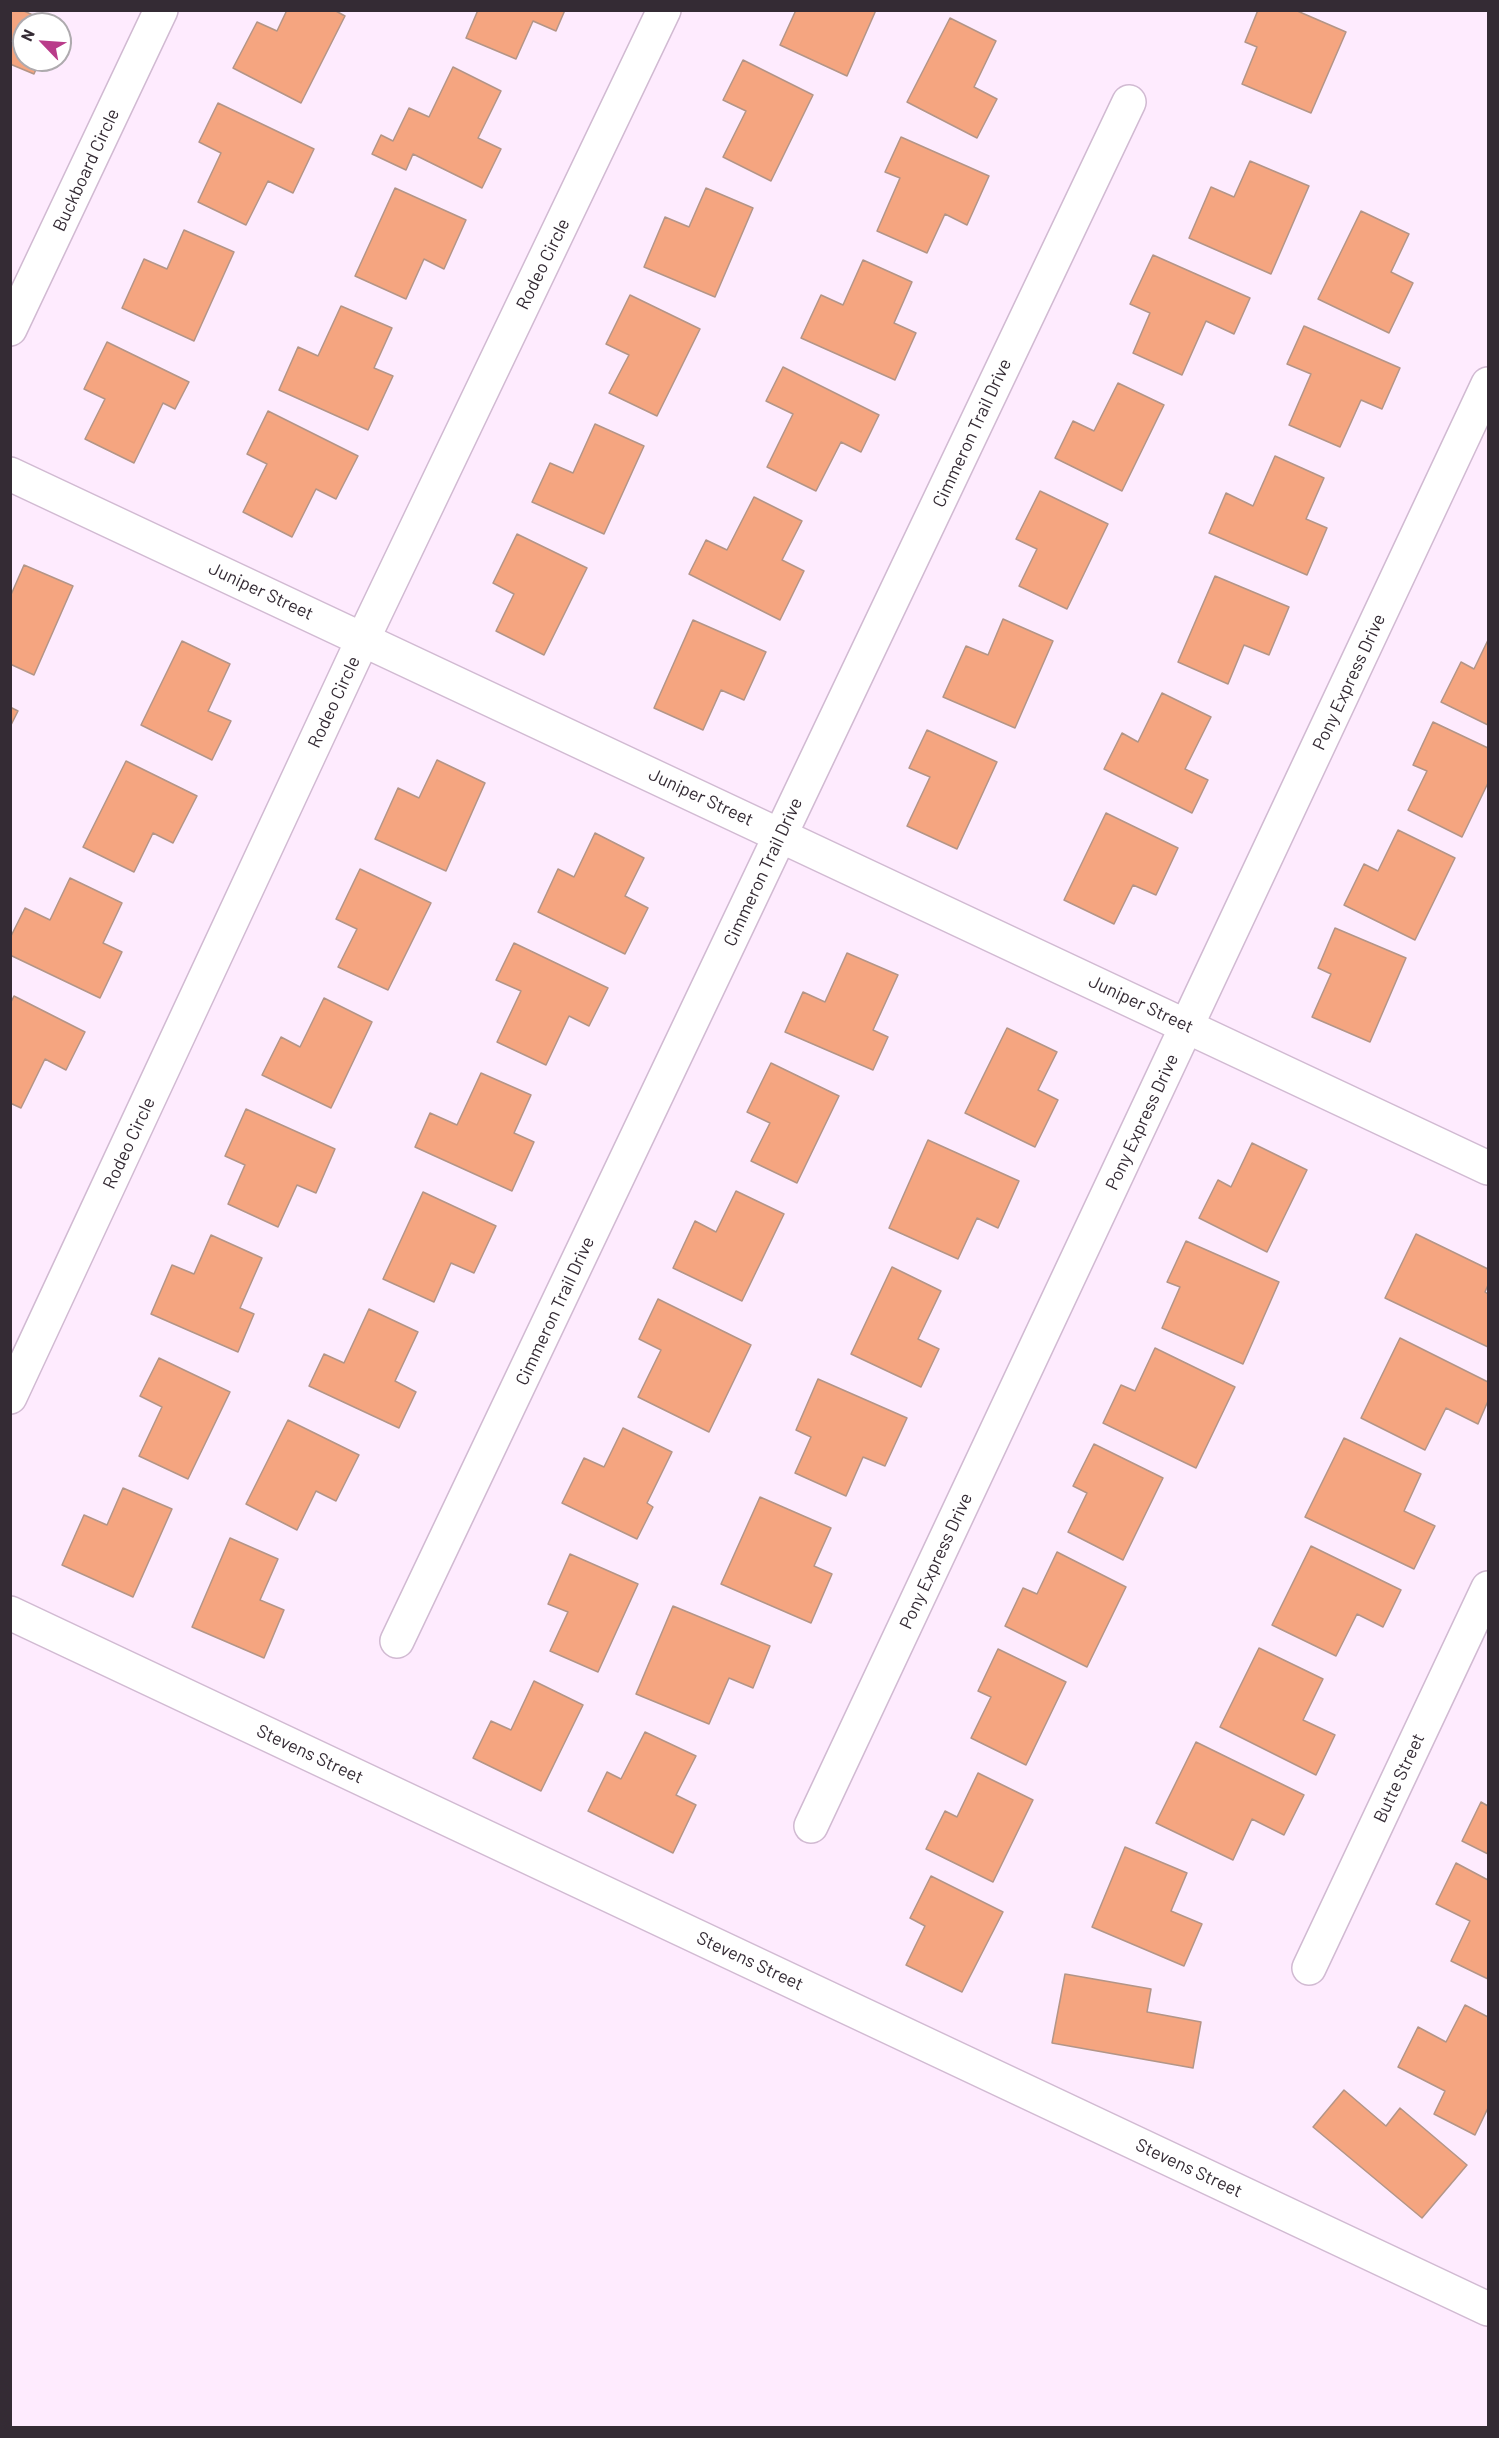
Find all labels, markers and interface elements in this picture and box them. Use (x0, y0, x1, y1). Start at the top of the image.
north arrow (12, 12, 72, 72)
text: N (16, 26, 38, 44)
street label: Buckboard Circle (48, 105, 124, 235)
street label: Rodeo Circle (512, 215, 574, 313)
street label: Cimmeron Trail Drive (928, 355, 1016, 511)
street label: Juniper Street (205, 557, 317, 625)
street label: Pony Express Drive (1308, 611, 1390, 753)
street label: Rodeo Circle (303, 653, 365, 751)
street label: Juniper Street (645, 763, 757, 831)
street label: Cimmeron Trail Drive (719, 794, 807, 950)
street label: Juniper Street (1085, 970, 1197, 1038)
street label: Pony Express Drive (1101, 1051, 1183, 1193)
street label: Rodeo Circle (98, 1094, 160, 1192)
street label: Cimmeron Trail Drive (511, 1233, 599, 1389)
street label: Pony Express Drive (895, 1490, 977, 1632)
street label: Stevens Street (253, 1720, 367, 1788)
street label: Butte Street (1369, 1730, 1429, 1826)
street label: Stevens Street (693, 1927, 807, 1995)
street label: Stevens Street (1132, 2134, 1246, 2202)

